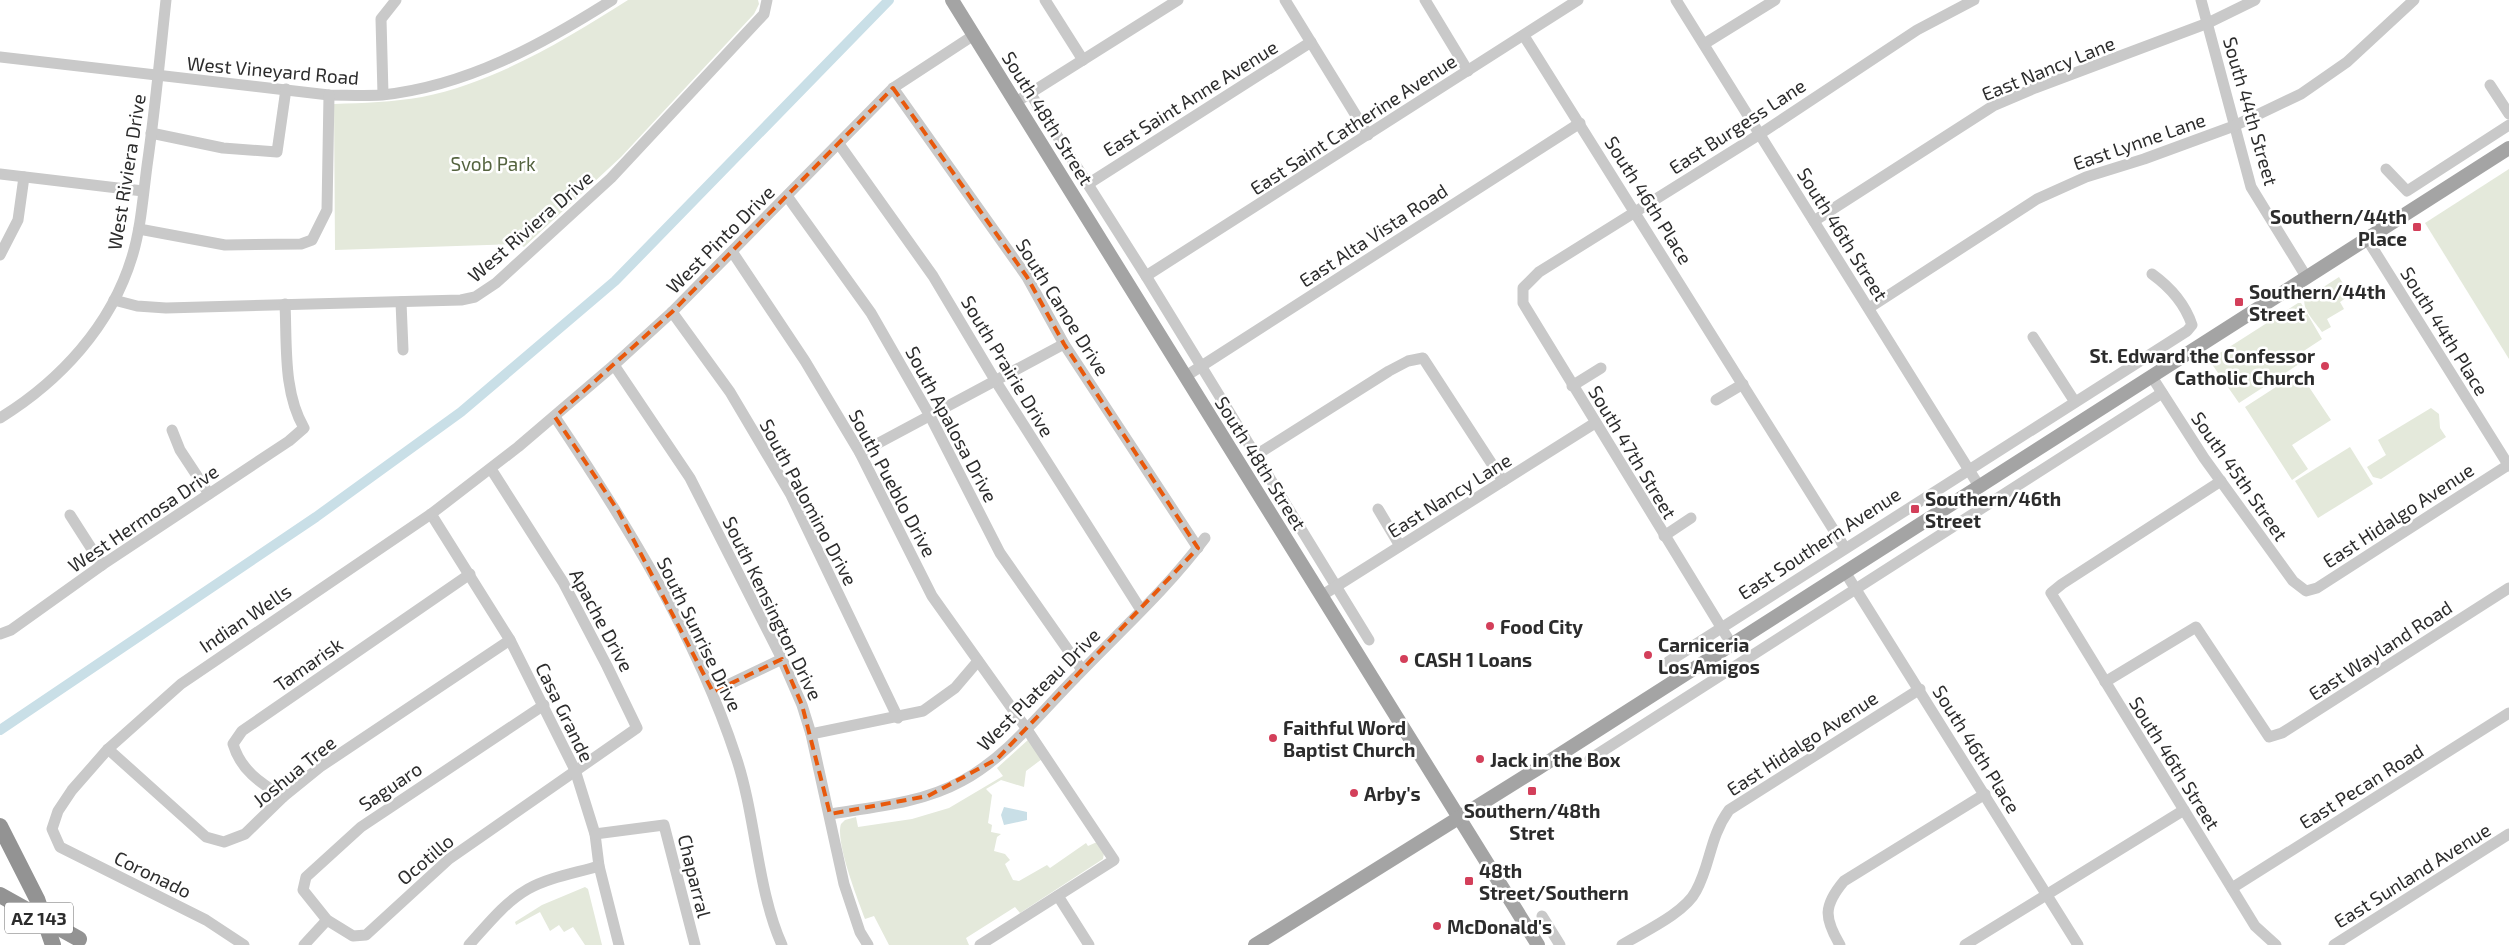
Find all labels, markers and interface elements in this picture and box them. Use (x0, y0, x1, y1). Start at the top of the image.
street label: East Nancy Lane (1978, 31, 2118, 105)
street label: South 44th Street (2219, 34, 2283, 188)
street label: East Saint Anne Avenue (1098, 35, 1282, 161)
street label: South 48th Street (998, 47, 1098, 189)
street label: East Saint Catherine Avenue (1246, 49, 1460, 199)
street label: West Vineyard Road (186, 51, 360, 89)
street label: East Burgess Lane (1664, 73, 1810, 179)
street label: West Riviera Drive (102, 92, 150, 252)
street label: East Lynne Lane (2070, 108, 2208, 174)
street label: South 46th Place (1600, 132, 1698, 268)
park label: Svob Park (450, 152, 536, 175)
street label: South 46th Street (1793, 163, 1893, 305)
street label: West Riviera Drive (463, 166, 597, 286)
street label: East Alta Vista Road (1295, 178, 1451, 292)
street label: West Pinto Drive (661, 180, 779, 298)
place label: Southern/44th Place (2270, 205, 2407, 250)
marker: Southern/44th Place (2411, 221, 2423, 233)
street label: South Canoe Drive (1012, 234, 1114, 380)
street label: South 44th Place (2396, 262, 2494, 400)
place label: Southern/44th Street (2249, 280, 2386, 325)
street label: South Prairie Drive (957, 291, 1059, 441)
marker: Southern/44th Street (2233, 296, 2245, 308)
street label: South Apalosa Drive (901, 342, 1003, 506)
place label: St. Edward the Confessor Catholic Church (2089, 344, 2315, 389)
marker: St. Edward the Confessor Catholic Church (2319, 360, 2331, 372)
street label: South 47th Street (1584, 381, 1682, 523)
street label: South 48th Street (1211, 392, 1311, 534)
street label: South Pueblo Drive (844, 405, 942, 561)
street label: South 45th Street (2187, 407, 2293, 545)
street label: South Palomino Drive (755, 415, 863, 589)
street label: East Nancy Lane (1383, 448, 1515, 542)
street label: East Hidalgo Avenue (2318, 458, 2478, 572)
street label: West Hermosa Drive (63, 459, 223, 577)
street label: East Southern Avenue (1733, 482, 1905, 604)
place label: Southern/46th Street (1925, 487, 2061, 532)
marker: Southern/46th Street (1909, 503, 1921, 515)
street label: South Kensington Drive (719, 512, 827, 704)
street label: South Sunrise Drive (653, 553, 747, 715)
street label: Apache Drive (565, 565, 639, 675)
street label: Indian Wells (195, 579, 295, 657)
street label: East Wayland Road (2304, 595, 2456, 705)
place label: Food City (1500, 615, 1583, 639)
marker: Food City (1484, 620, 1496, 632)
street label: West Plateau Drive (972, 623, 1104, 755)
street label: Tamarisk (269, 632, 347, 696)
place label: Carniceria Los Amigos (1658, 633, 1760, 678)
place label: CASH 1 Loans (1414, 648, 1532, 671)
marker: Carniceria Los Amigos (1642, 649, 1654, 661)
marker: CASH 1 Loans (1398, 653, 1410, 665)
street label: Casa Grande (531, 659, 599, 765)
street label: South 46th Place (1928, 681, 2026, 817)
street label: East Hidalgo Avenue (1722, 686, 1882, 800)
street label: South 46th Street (2125, 692, 2225, 834)
place label: Faithful Word Baptist Church (1283, 716, 1415, 761)
street label: Joshua Tree (248, 731, 340, 811)
marker: Faithful Word Baptist Church (1267, 732, 1279, 744)
street label: East Pecan Road (2295, 739, 2427, 833)
place label: Jack in the Box (1490, 748, 1621, 771)
marker: Jack in the Box (1474, 753, 1486, 765)
street label: Saguaro (354, 757, 426, 815)
place label: Arby's (1364, 782, 1421, 806)
marker: Southern/48th Stret (1526, 785, 1538, 797)
marker: Arby's (1348, 787, 1360, 799)
place label: Southern/48th Stret (1464, 799, 1600, 844)
street label: East Sunland Avenue (2330, 818, 2494, 932)
street label: Ocotillo (392, 829, 458, 889)
street label: Chaparral (674, 832, 717, 920)
street label: Coronado (111, 845, 195, 903)
place label: 48th Street/Southern (1479, 859, 1629, 904)
marker: 48th Street/Southern (1463, 875, 1475, 887)
road number: AZ 143 (5, 902, 73, 934)
place label: McDonald's (1447, 915, 1552, 938)
marker: McDonald's (1431, 920, 1443, 932)

